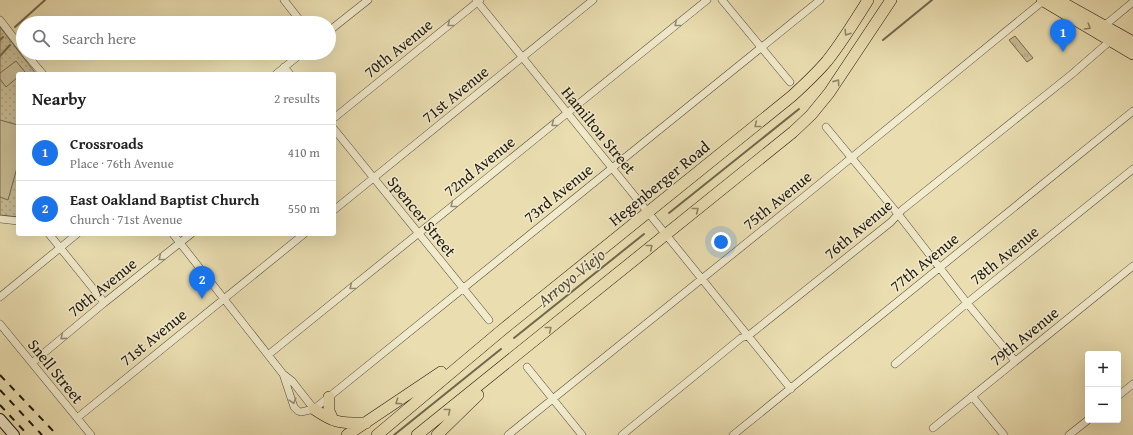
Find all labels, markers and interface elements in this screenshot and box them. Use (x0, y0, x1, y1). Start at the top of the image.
street label: 70th Avenue (358, 13, 438, 83)
search box (16, 16, 336, 60)
pin: 1 (1050, 19, 1076, 52)
one-way arrow (448, 20, 455, 27)
one-way arrow (674, 20, 681, 27)
one-way arrow (1084, 23, 1091, 30)
icon: search (30, 27, 52, 49)
text: Search here (62, 28, 136, 49)
one-way arrow (844, 29, 852, 36)
street label: 71st Avenue (416, 59, 494, 129)
one-way arrow (832, 79, 840, 86)
street label: Hamilton Street (556, 81, 642, 179)
text: Nearby (32, 86, 86, 111)
text: 2 results (274, 89, 320, 108)
one-way arrow (551, 119, 558, 126)
one-way arrow (754, 120, 761, 127)
street label: 72nd Avenue (438, 130, 520, 202)
text: Crossroads (70, 133, 143, 154)
street label: Hegenberger Road (603, 134, 715, 231)
text: 1 (42, 143, 48, 162)
text: 410 m (288, 143, 320, 162)
text: Place · 76th Avenue (70, 154, 174, 173)
street label: 73rd Avenue (518, 158, 598, 228)
street label: 75th Avenue (737, 165, 817, 235)
street label: Spencer Street (382, 170, 462, 262)
text: East Oakland Baptist Church (70, 189, 259, 210)
street label: 76th Avenue (819, 193, 897, 265)
text: 2 (42, 199, 48, 218)
text: 550 m (288, 199, 320, 218)
one-way arrow (450, 201, 457, 208)
one-way arrow (692, 207, 699, 214)
text: Church · 71st Avenue (70, 210, 182, 229)
street label: 78th Avenue (964, 220, 1044, 290)
street label: 77th Avenue (884, 227, 964, 297)
your location (711, 232, 731, 252)
water label: Arroyo Viejo (531, 242, 610, 313)
one-way arrow (645, 245, 653, 252)
street label: 70th Avenue (62, 252, 142, 322)
one-way arrow (158, 254, 165, 261)
pin: 2 (189, 266, 215, 299)
one-way arrow (349, 283, 356, 290)
street label: 79th Avenue (984, 301, 1064, 371)
street label: 71st Avenue (114, 302, 192, 372)
one-way arrow (544, 327, 551, 334)
one-way arrow (60, 332, 67, 339)
street label: Snell Street (22, 333, 90, 409)
map controls (1085, 351, 1121, 423)
button: + (1085, 351, 1121, 387)
button: − (1085, 387, 1121, 423)
one-way arrow (395, 397, 402, 405)
one-way arrow (288, 398, 297, 405)
one-way arrow (443, 409, 450, 416)

